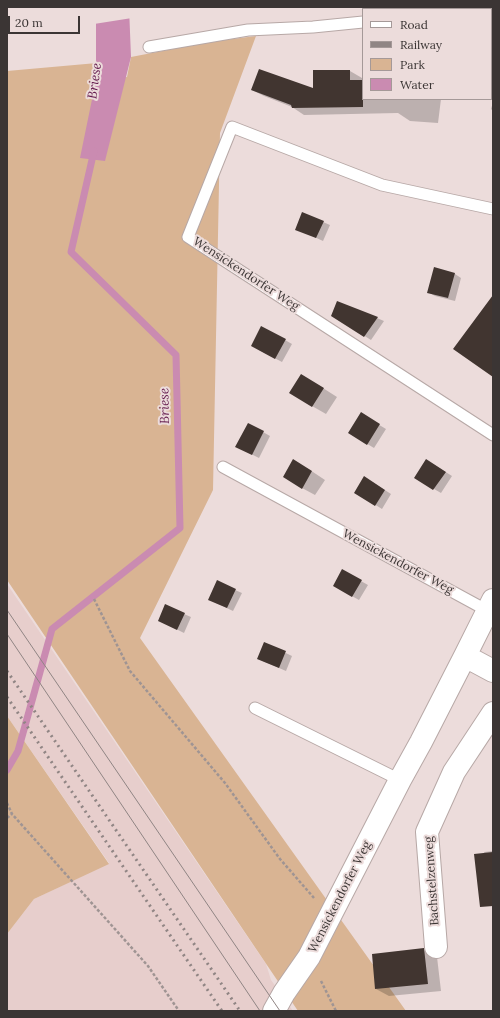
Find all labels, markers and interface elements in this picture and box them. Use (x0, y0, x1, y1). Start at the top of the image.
scale bar (10, 8, 82, 34)
legend (362, 8, 492, 100)
text: 20 m (15, 15, 43, 30)
text: Road (400, 17, 428, 32)
text: Railway (400, 37, 442, 52)
text: Park (400, 57, 425, 72)
water label: Briese (85, 62, 105, 100)
text: Water (400, 77, 434, 92)
street label: Wensickendorfer Weg (190, 234, 302, 314)
water label: Briese (157, 388, 173, 424)
street label: Wensickendorfer Weg (340, 527, 456, 597)
street label: Bachstelzenweg (422, 836, 442, 926)
street label: Wensickendorfer Weg (306, 839, 374, 955)

